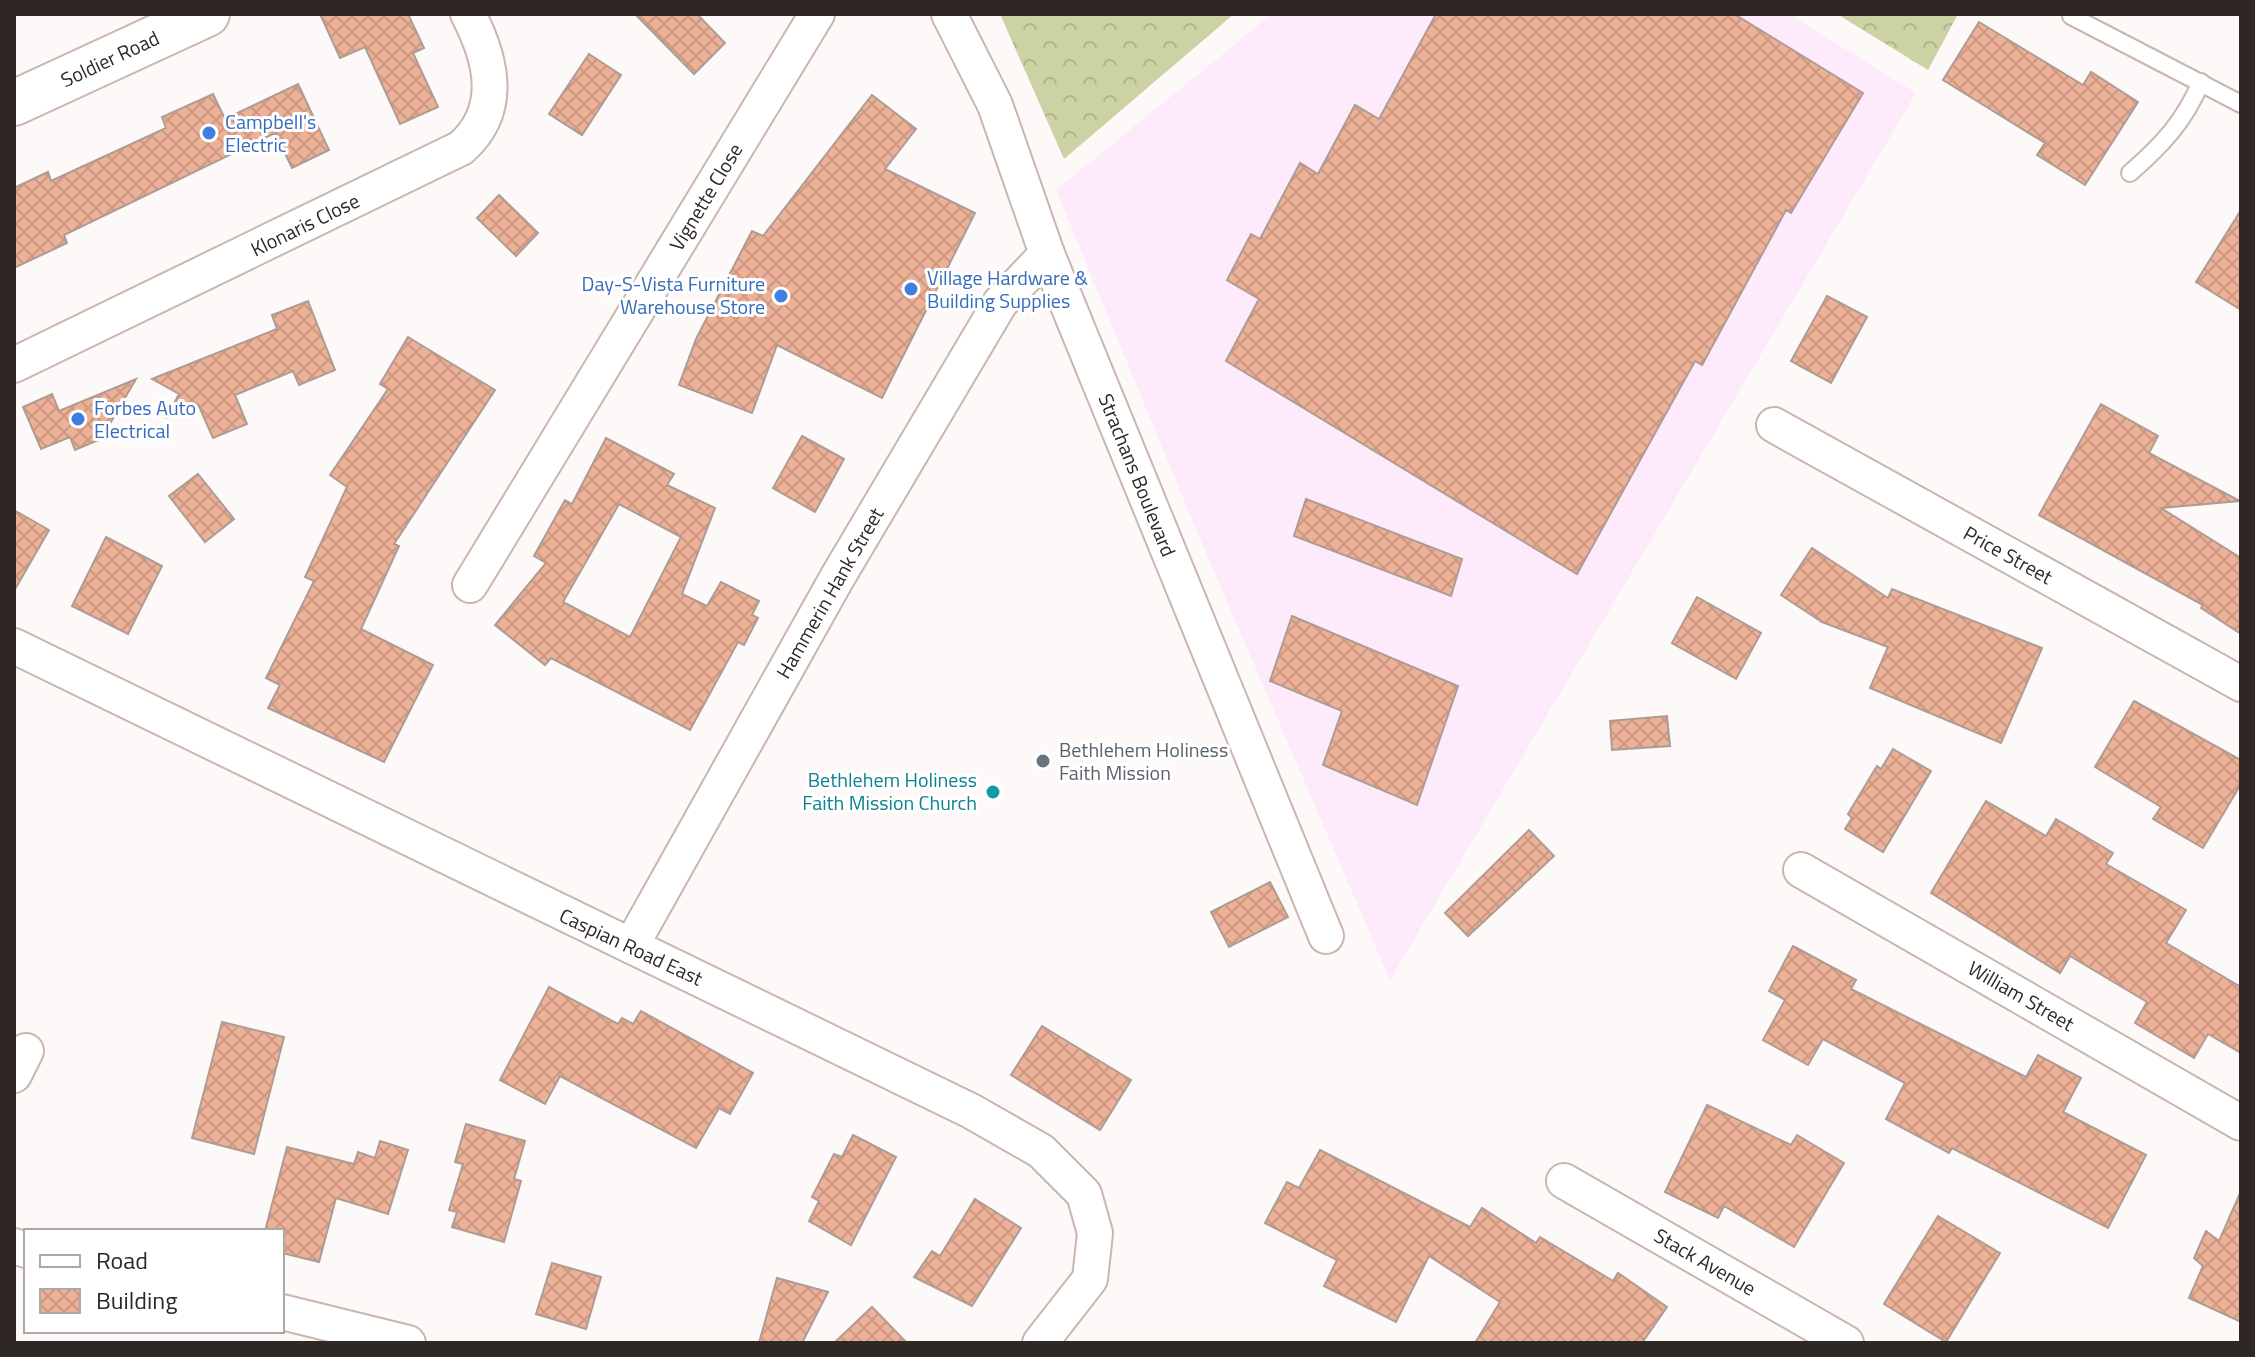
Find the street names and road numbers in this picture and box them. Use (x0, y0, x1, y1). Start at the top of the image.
street label: Soldier Road (55, 22, 164, 95)
street label: Vignette Close (661, 137, 750, 257)
street label: Klonaris Close (245, 185, 365, 264)
street label: Strachans Boulevard (1091, 389, 1184, 561)
street label: Hammerin Hank Street (768, 501, 891, 684)
street label: Price Street (1958, 517, 2059, 592)
street label: Caspian Road East (554, 900, 708, 993)
street label: William Street (1962, 953, 2080, 1039)
street label: Stack Avenue (1649, 1220, 1762, 1303)

